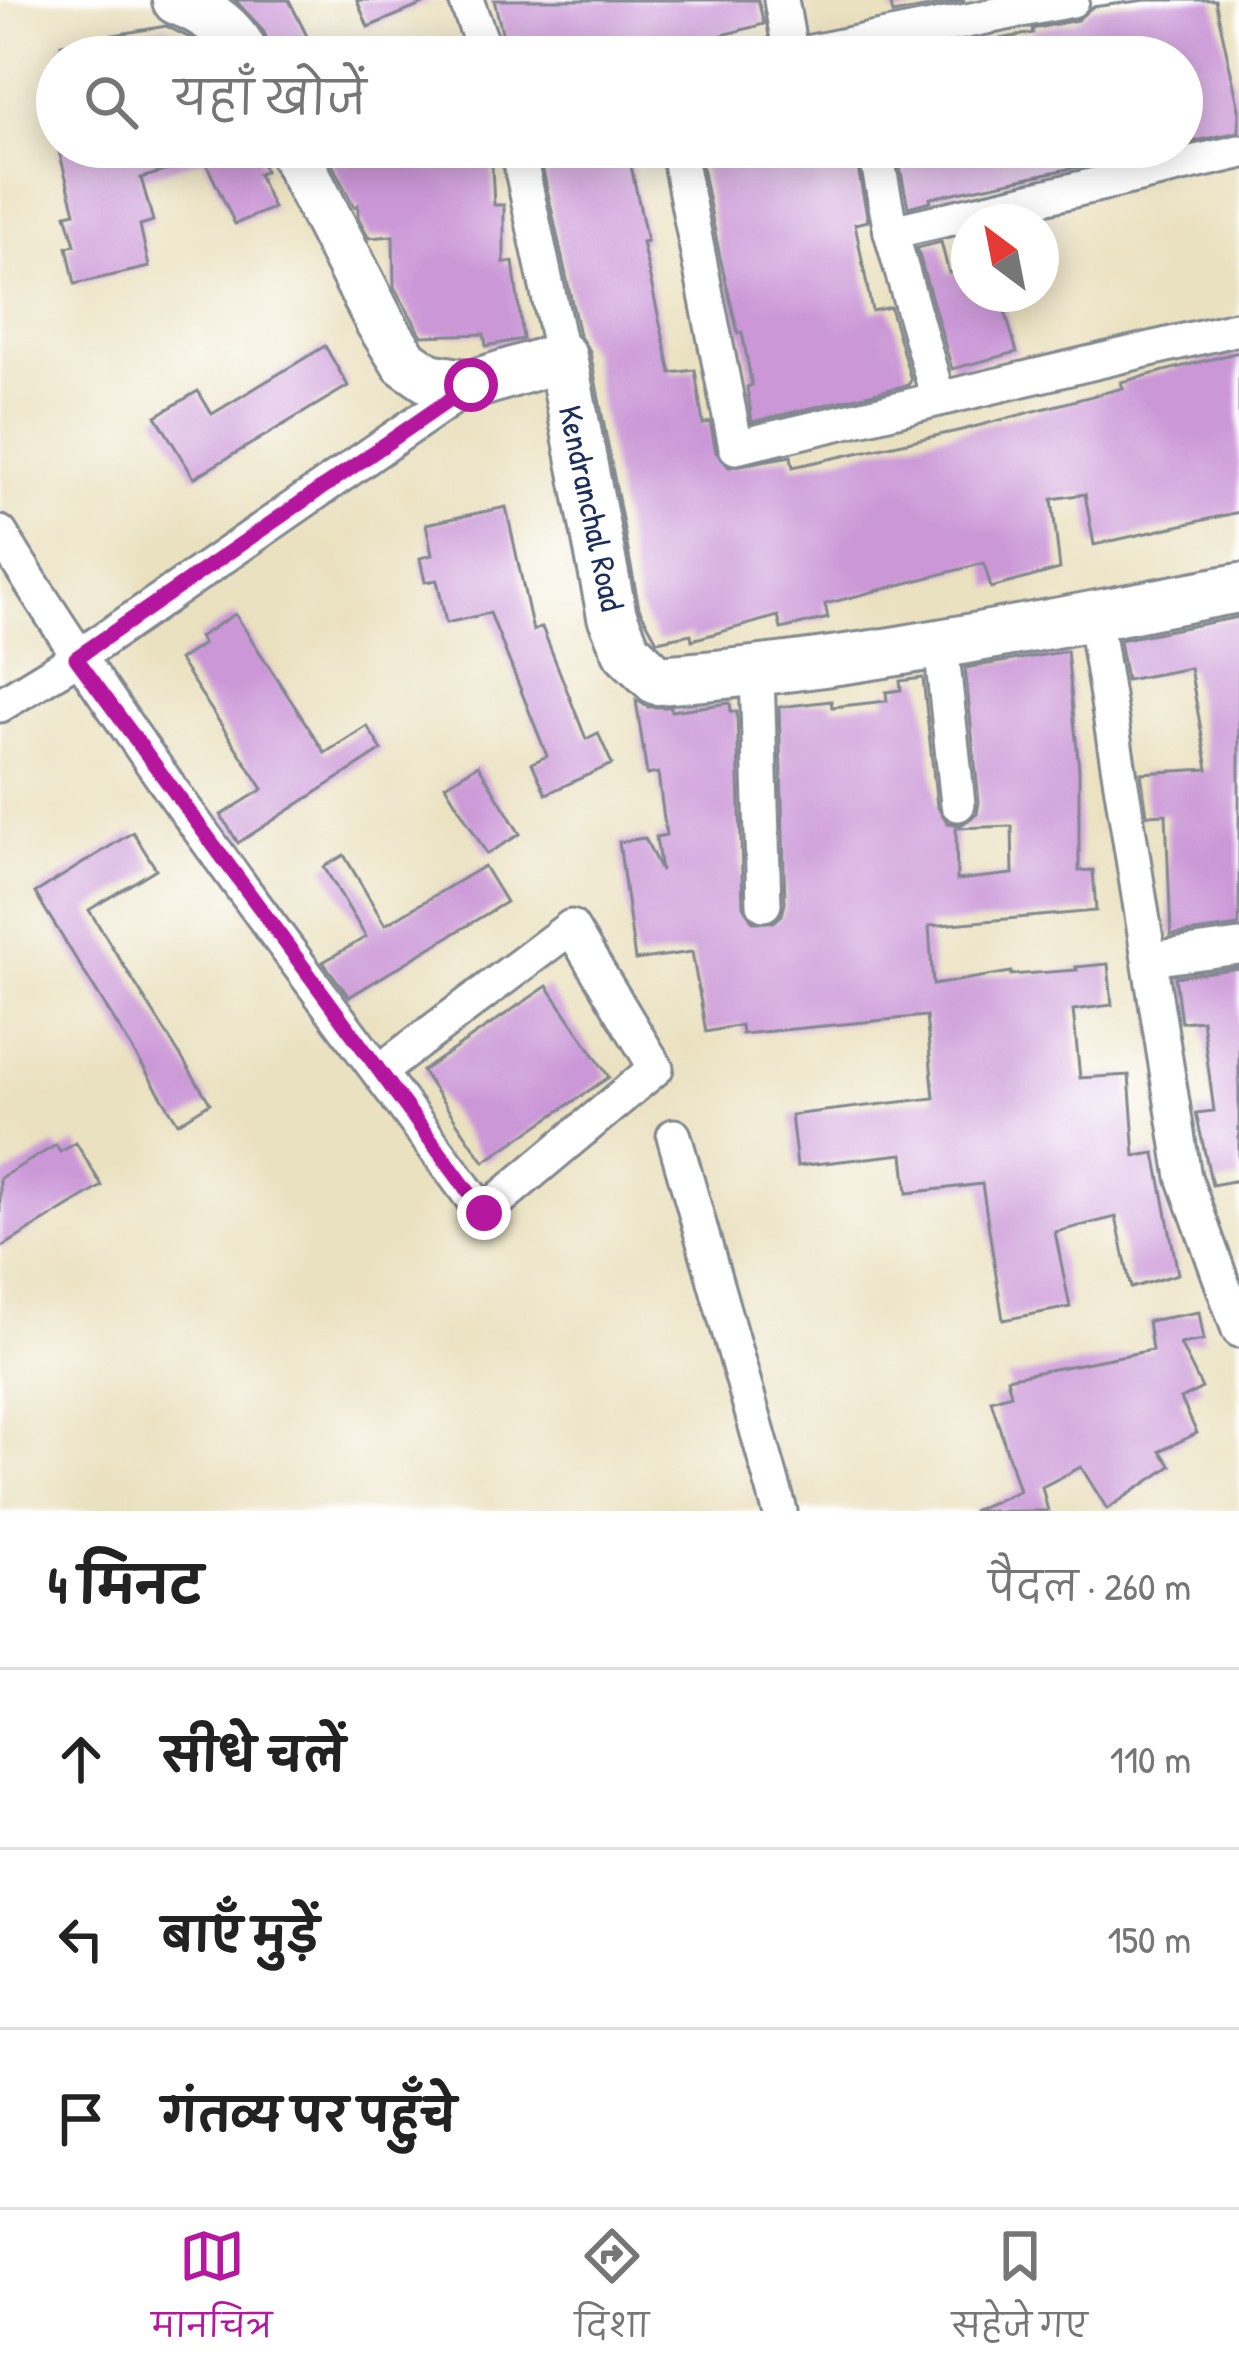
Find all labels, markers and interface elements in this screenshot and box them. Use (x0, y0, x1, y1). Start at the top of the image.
search box (36, 36, 1203, 168)
text: यहाँ खोजें (174, 67, 366, 128)
icon: search (78, 69, 144, 135)
north arrow (951, 204, 1059, 312)
route start (444, 358, 498, 412)
street label: Kendranchal Road (549, 401, 635, 615)
route end (457, 1186, 511, 1240)
text: 4 मिनट (48, 1550, 203, 1619)
text: पैदल · 260 m (988, 1559, 1191, 1612)
text: सीधे चलें (162, 1724, 345, 1785)
icon: ahead (48, 1726, 114, 1792)
text: 110 m (1110, 1732, 1191, 1785)
text: बाएँ मुड़ें (162, 1904, 319, 1965)
icon: left (48, 1906, 114, 1972)
text: 150 m (1107, 1912, 1191, 1965)
text: गंतव्य पर पहुँचे (162, 2084, 456, 2145)
icon: arrive (48, 2086, 114, 2152)
tab: मानचित्र (151, 2223, 272, 2362)
tab: दिशा (574, 2223, 649, 2362)
tab: सहेजे गए (952, 2223, 1088, 2362)

